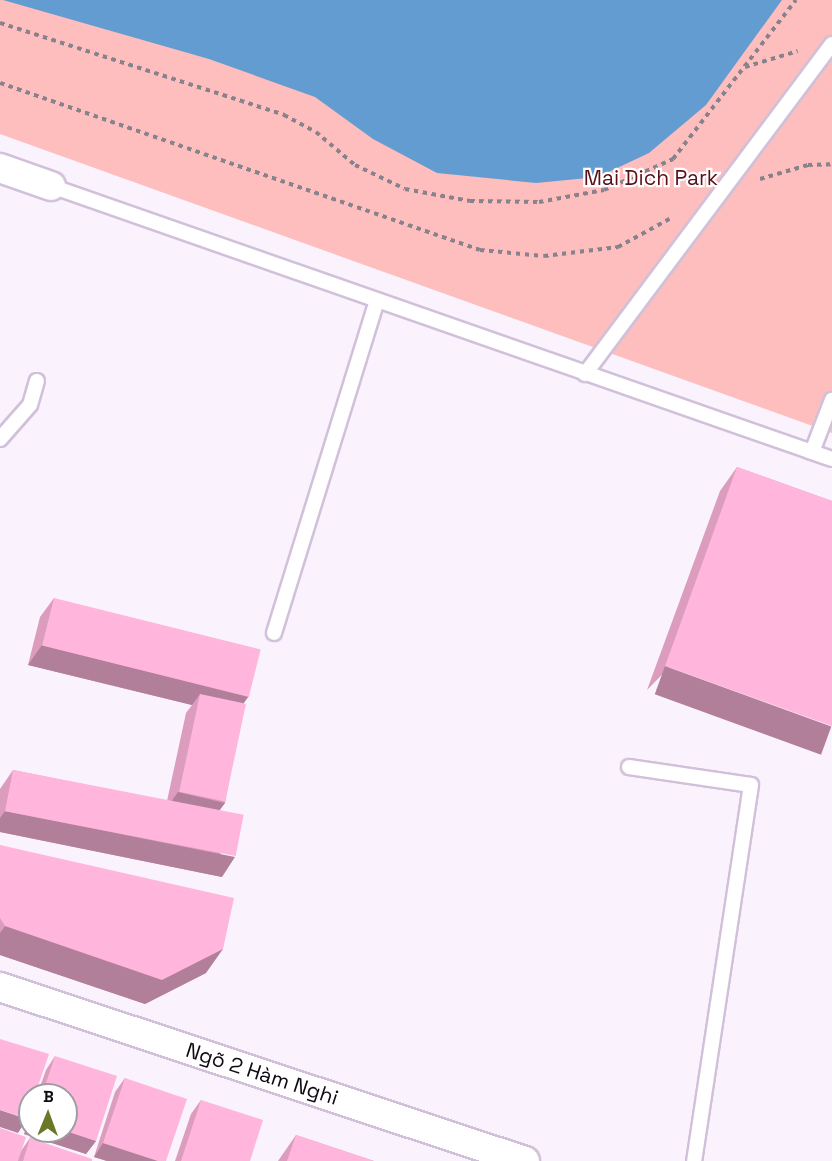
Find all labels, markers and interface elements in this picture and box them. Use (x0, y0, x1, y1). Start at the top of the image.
park label: Mai Dich Park (584, 165, 718, 191)
street label: Ngõ 2 Hàm Nghi (183, 1038, 341, 1110)
north arrow (18, 1083, 78, 1143)
text: B (43, 1086, 54, 1107)

